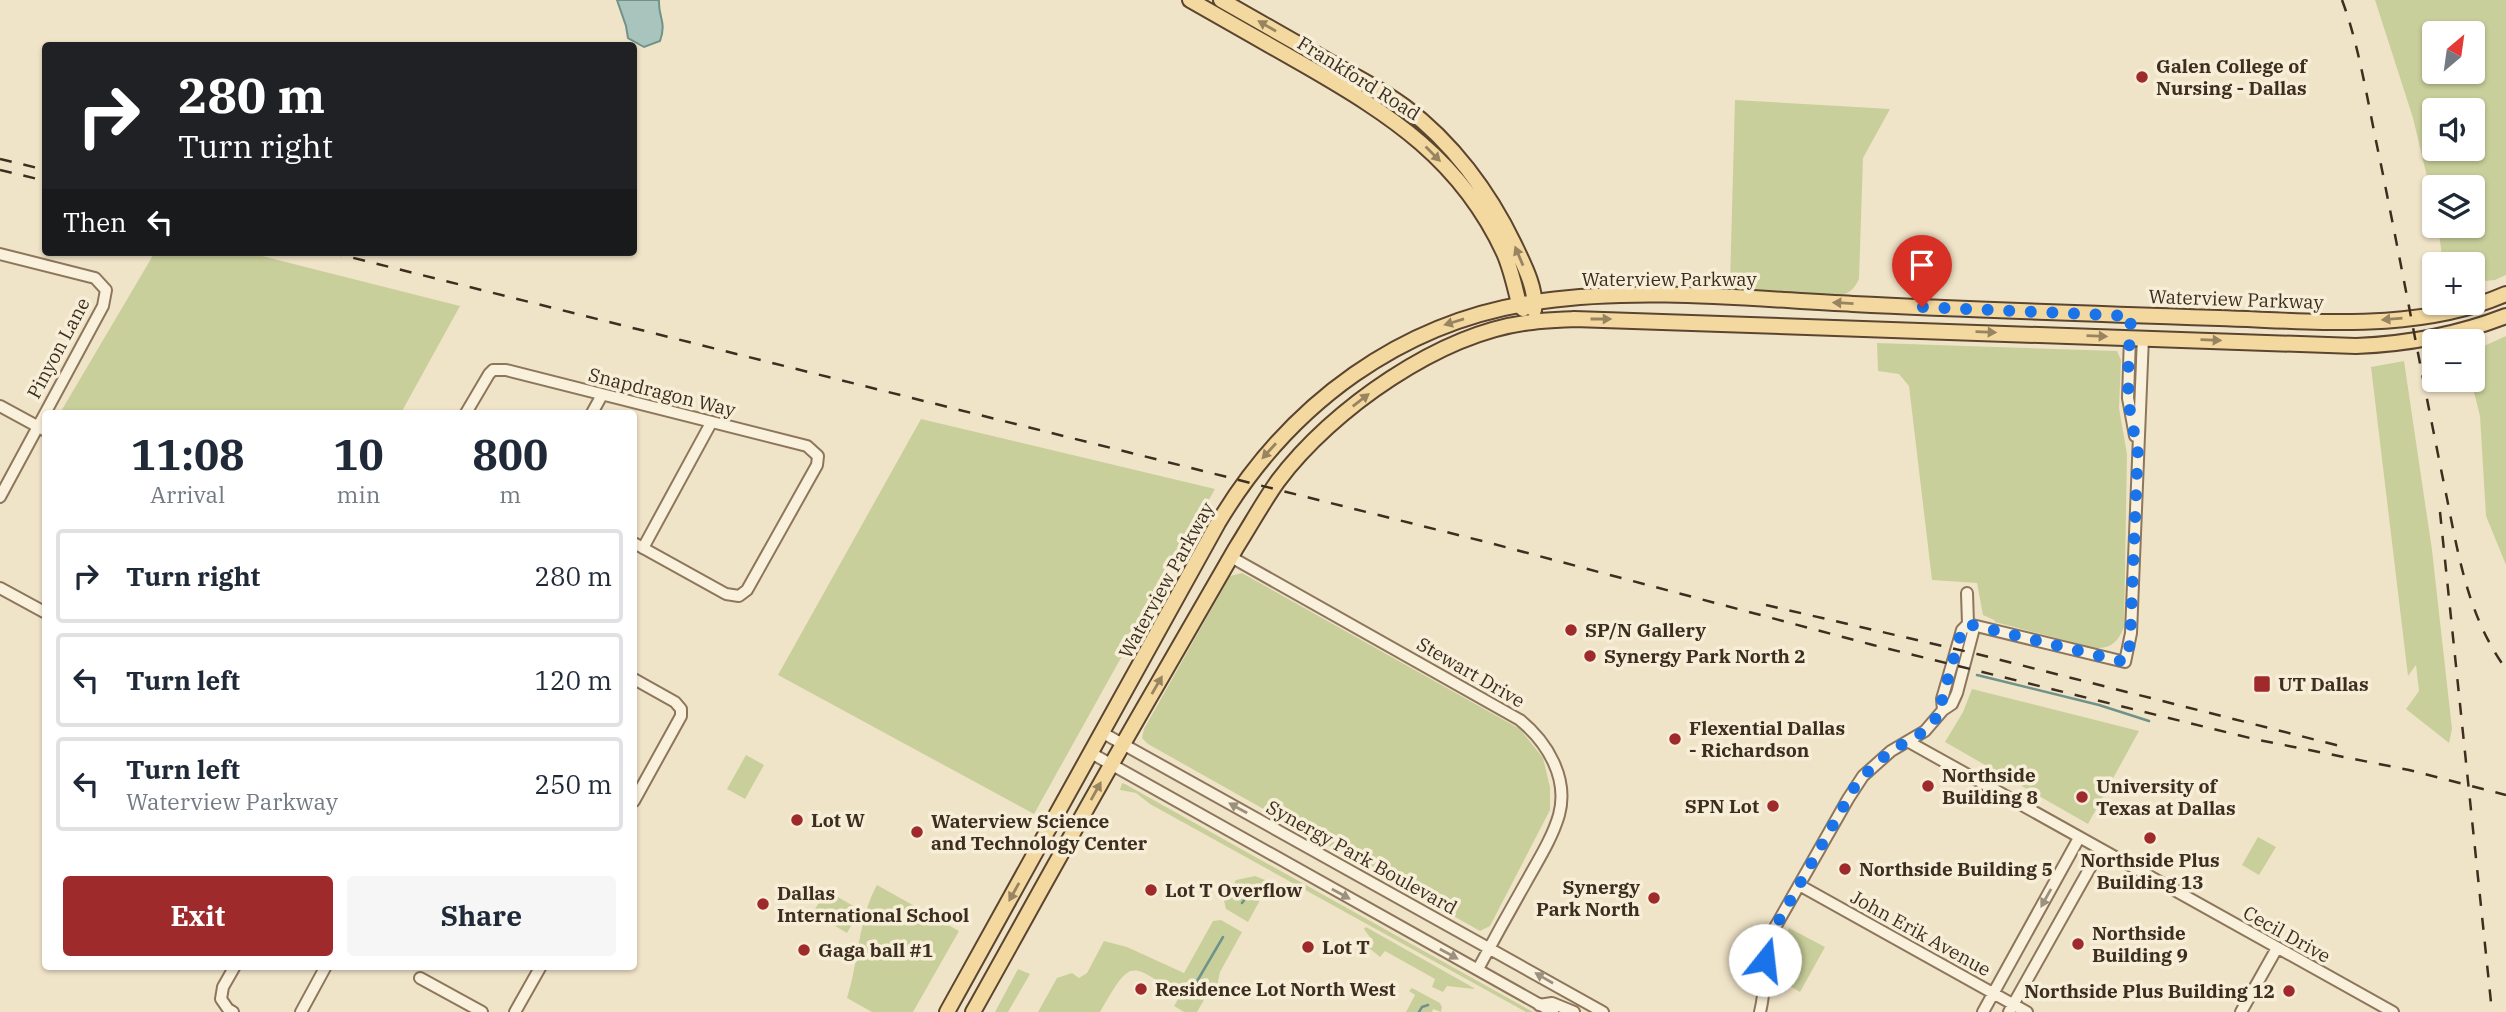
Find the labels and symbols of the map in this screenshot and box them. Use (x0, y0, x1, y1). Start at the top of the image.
one-way arrow (1257, 20, 1277, 32)
north arrow (2422, 21, 2485, 84)
street label: Frankford Road (1293, 31, 1425, 125)
place label: Galen College of Nursing - Dallas (2156, 54, 2308, 100)
marker: Galen College of Nursing - Dallas (2134, 69, 2150, 85)
one-way arrow (1425, 145, 1442, 162)
pin (1892, 235, 1952, 307)
one-way arrow (1513, 246, 1525, 266)
street label: Waterview Parkway (1581, 267, 1757, 291)
street label: Waterview Parkway (2148, 284, 2325, 314)
street label: Pinyon Lane (21, 293, 95, 403)
one-way arrow (1831, 297, 1853, 308)
one-way arrow (1590, 313, 1612, 325)
one-way arrow (2381, 314, 2403, 325)
one-way arrow (1443, 318, 1464, 328)
one-way arrow (1975, 326, 1997, 338)
one-way arrow (2087, 330, 2109, 341)
one-way arrow (2200, 335, 2222, 346)
street label: Snapdragon Way (586, 362, 739, 422)
one-way arrow (1351, 392, 1369, 407)
one-way arrow (1262, 442, 1278, 459)
street label: Waterview Parkway (1113, 497, 1219, 662)
place label: SP/N Gallery (1585, 618, 1706, 642)
marker: SP/N Gallery (1563, 622, 1579, 638)
street label: Stewart Drive (1413, 631, 1529, 713)
place label: Synergy Park North 2 (1604, 644, 1806, 668)
marker: Synergy Park North 2 (1582, 648, 1598, 664)
place label: UT Dallas (2278, 672, 2369, 696)
marker: UT Dallas (2252, 674, 2272, 694)
one-way arrow (1151, 675, 1163, 694)
place label: Flexential Dallas - Richardson (1689, 716, 1845, 762)
marker: Flexential Dallas - Richardson (1667, 731, 1683, 747)
place label: Northside Building 8 (1942, 763, 2038, 809)
place label: University of Texas at Dallas (2096, 774, 2236, 820)
marker: Northside Building 8 (1920, 778, 1936, 794)
one-way arrow (1090, 781, 1102, 801)
marker: University of Texas at Dallas (2074, 789, 2090, 805)
place label: SPN Lot (1685, 794, 1759, 818)
street label: Synergy Park Boulevard (1262, 795, 1462, 919)
marker: SPN Lot (1765, 798, 1781, 814)
one-way arrow (1229, 802, 1248, 814)
place label: Lot W (811, 808, 865, 832)
place label: Waterview Science and Technology Center (931, 809, 1148, 855)
marker: Lot W (789, 812, 805, 828)
marker: Waterview Science and Technology Center (909, 824, 925, 840)
marker: Northside Plus Building 13 (2142, 830, 2158, 846)
place label: Northside Plus Building 13 (2080, 848, 2220, 894)
place label: Northside Building 5 (1859, 857, 2053, 881)
marker: Northside Building 5 (1837, 861, 1853, 877)
place label: Synergy Park North (1536, 875, 1640, 921)
place label: Lot T Overflow (1165, 878, 1303, 902)
place label: Dallas International School (777, 881, 969, 927)
one-way arrow (1008, 882, 1020, 902)
marker: Lot T Overflow (1143, 882, 1159, 898)
street label: John Erik Avenue (1847, 885, 1995, 981)
one-way arrow (1332, 888, 1351, 900)
one-way arrow (2040, 888, 2052, 908)
marker: Synergy Park North (1646, 890, 1662, 906)
marker: Dallas International School (755, 896, 771, 912)
street label: Cecil Drive (2239, 900, 2335, 968)
place label: Northside Building 9 (2092, 921, 2188, 967)
position arrow (1728, 923, 1802, 997)
place label: Lot T (1322, 935, 1370, 959)
marker: Northside Building 9 (2070, 936, 2086, 952)
place label: Gaga ball #1 (818, 938, 933, 962)
marker: Lot T (1300, 939, 1316, 955)
marker: Gaga ball #1 (796, 942, 812, 958)
one-way arrow (1439, 948, 1459, 960)
one-way arrow (1534, 972, 1554, 984)
place label: Residence Lot North West (1155, 977, 1396, 1001)
place label: Northside Plus Building 12 (2024, 979, 2275, 1003)
marker: Residence Lot North West (1133, 981, 1149, 997)
marker: Northside Plus Building 12 (2281, 983, 2297, 999)

